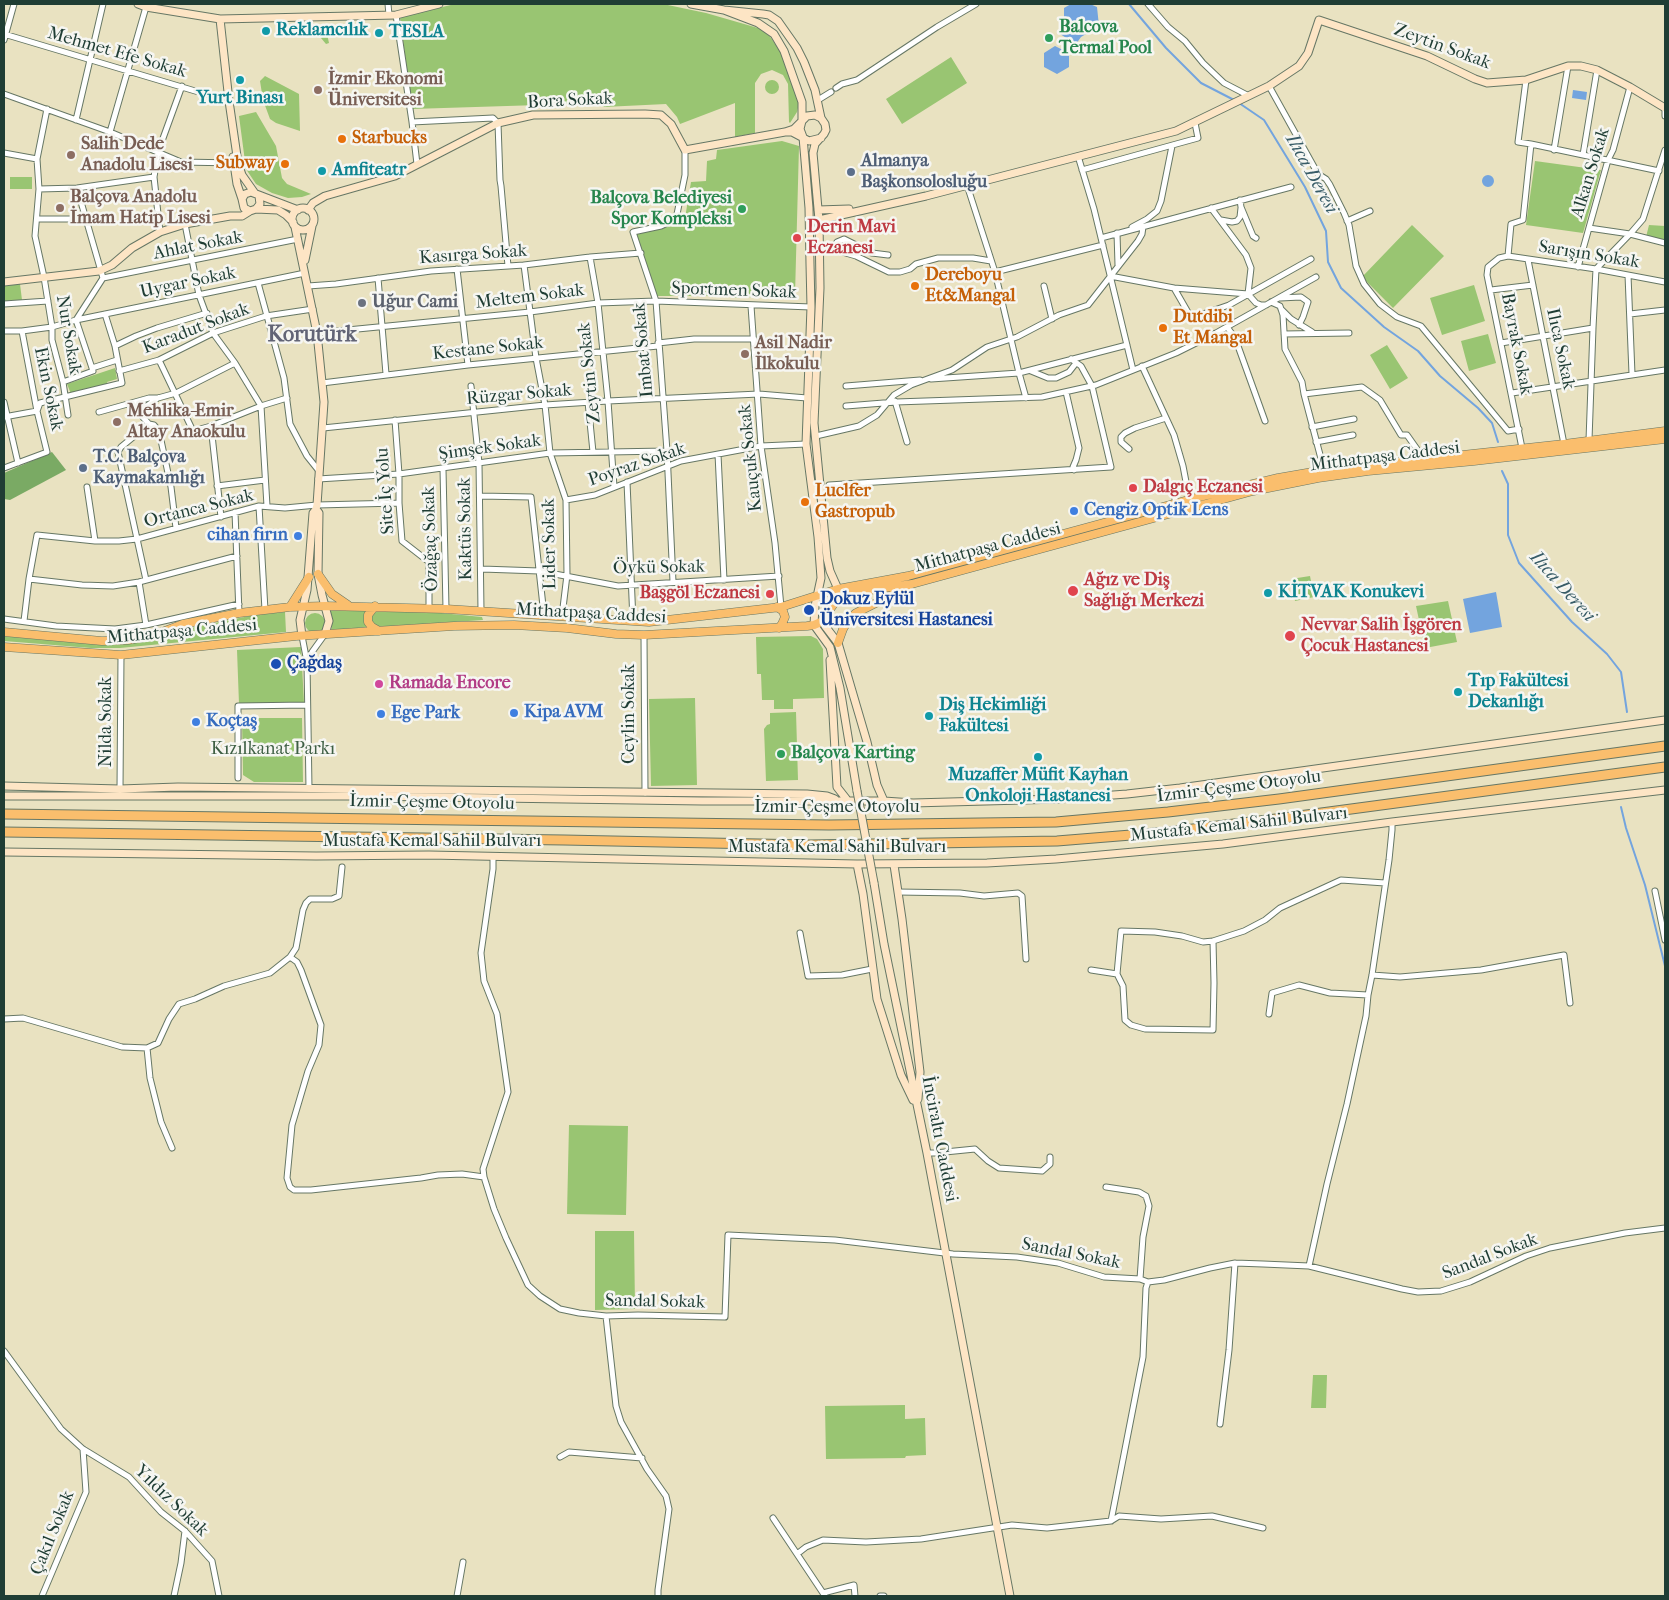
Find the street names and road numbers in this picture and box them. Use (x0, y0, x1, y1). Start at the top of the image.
street label: Zeytin Sokak (1391, 19, 1493, 75)
street label: Mehmet Efe Sokak (45, 23, 189, 83)
street label: Bora Sokak (527, 88, 613, 114)
street label: Alkan Sokak (1567, 125, 1615, 221)
street label: Ahlat Sokak (152, 227, 244, 265)
street label: Sarışın Sokak (1537, 236, 1641, 274)
street label: Kasırga Sokak (418, 240, 528, 270)
street label: Uygar Sokak (138, 262, 238, 304)
street label: Sportmen Sokak (671, 278, 797, 304)
street label: Meltem Sokak (474, 280, 586, 314)
street label: Bayrak Sokak (1496, 291, 1536, 397)
street label: Nur Sokak (50, 294, 86, 376)
street label: Karadut Sokak (139, 299, 253, 359)
street label: Imbat Sokak (629, 302, 659, 398)
street label: Ilıca Sokak (1541, 306, 1579, 392)
street label: Zeytin Sokak (574, 321, 606, 425)
street label: Kestane Sokak (432, 332, 544, 366)
street label: Ekin Sokak (29, 345, 67, 433)
street label: Rüzgar Sokak (466, 380, 572, 410)
street label: Kauçuk Sokak (735, 403, 767, 513)
street label: Şimşek Sokak (437, 430, 543, 466)
street label: Mithatpaşa Caddesi (1309, 437, 1461, 477)
street label: Poyraz Sokak (585, 438, 689, 492)
street label: Site İç Yolu (372, 447, 400, 535)
street label: Kaktüs Sokak (454, 477, 478, 581)
street label: Ortanca Sokak (142, 485, 256, 533)
street label: Özağaç Sokak (418, 486, 444, 592)
street label: Lider Sokak (538, 498, 562, 590)
street label: Mithatpaşa Caddesi (912, 518, 1064, 578)
street label: Öykü Sokak (613, 556, 705, 580)
street label: Mithatpaşa Caddesi (515, 599, 667, 629)
street label: Mithatpaşa Caddesi (106, 615, 258, 649)
street label: Ceylin Sokak (619, 664, 641, 764)
street label: Nilda Sokak (96, 677, 118, 767)
street label: İzmir-Çeşme Otoyolu (1156, 766, 1322, 808)
street label: İzmir-Çeşme Otoyolu (349, 791, 515, 815)
street label: İzmir-Çeşme Otoyolu (754, 797, 920, 819)
street label: Mustafa Kemal Sahil Bulvarı (1129, 803, 1349, 847)
street label: Mustafa Kemal Sahil Bulvarı (323, 831, 541, 853)
street label: Mustafa Kemal Sahil Bulvarı (728, 837, 946, 859)
street label: İnciraltı Caddesi (916, 1074, 962, 1204)
street label: Sandal Sokak (1439, 1229, 1541, 1285)
street label: Sandal Sokak (1020, 1234, 1122, 1274)
street label: Sandal Sokak (605, 1290, 705, 1314)
street label: Yıldız Sokak (130, 1460, 212, 1542)
street label: Çakıl Sokak (26, 1488, 80, 1578)

